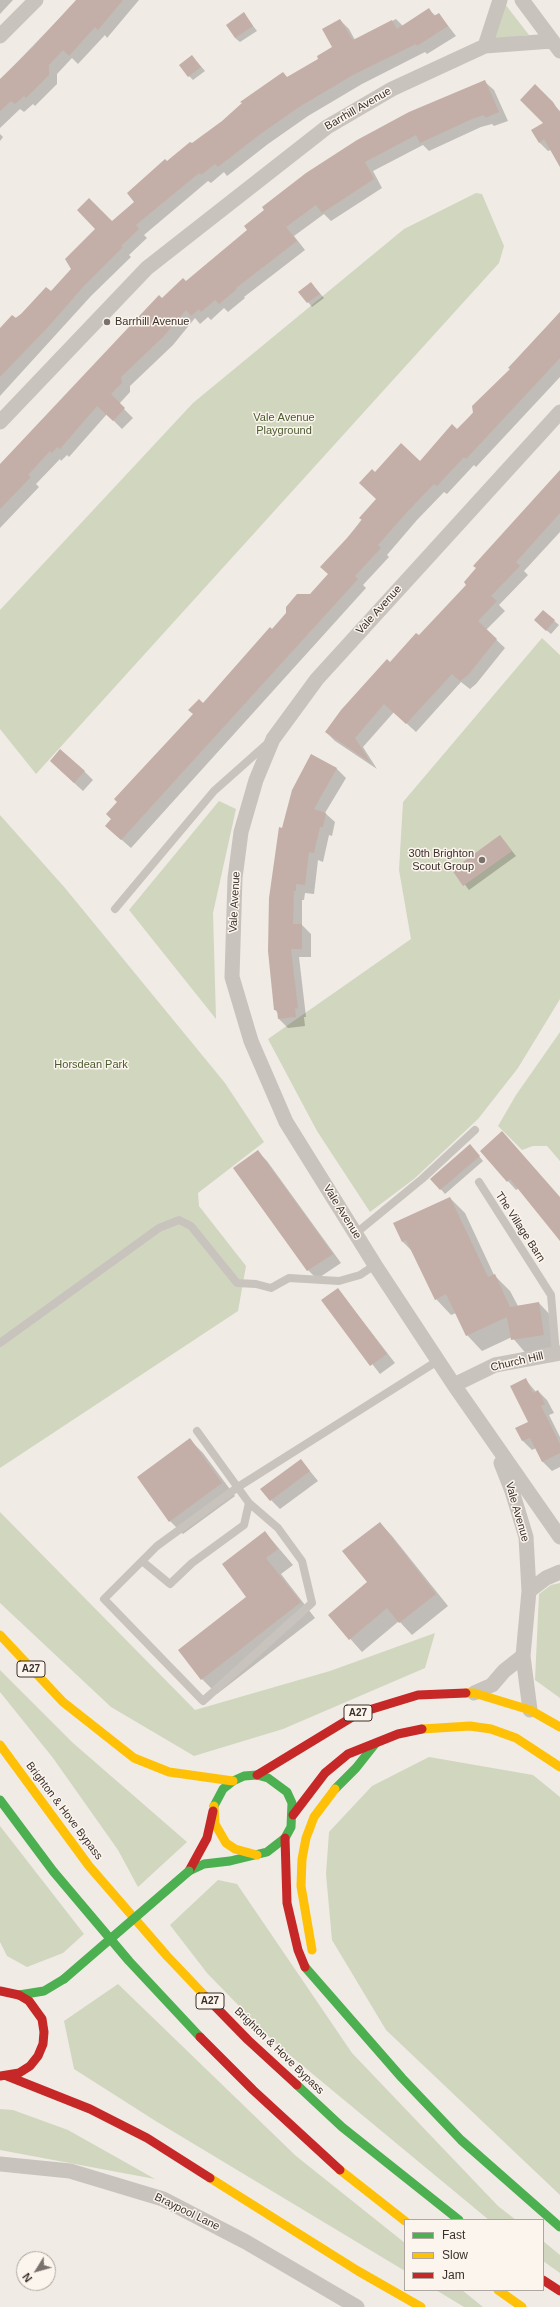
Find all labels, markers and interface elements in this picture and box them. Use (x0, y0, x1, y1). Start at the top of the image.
street label: Barrhill Avenue (322, 85, 394, 133)
place label: Barrhill Avenue (115, 315, 189, 329)
marker: Barrhill Avenue (102, 317, 112, 327)
park label: Vale Avenue Playground (253, 411, 315, 437)
street label: Vale Avenue (354, 583, 404, 637)
place label: 30th Brighton Scout Group (409, 847, 474, 873)
marker: 30th Brighton Scout Group (477, 855, 487, 865)
street label: Vale Avenue (227, 871, 243, 933)
park label: Horsdean Park (54, 1058, 128, 1072)
street label: Vale Avenue (320, 1182, 364, 1242)
street label: The Village Barn (492, 1189, 548, 1265)
street label: Church Hill (489, 1350, 545, 1374)
street label: Vale Avenue (502, 1481, 532, 1543)
road number: A27 (17, 1661, 45, 1677)
road number: A27 (344, 1705, 372, 1721)
street label: Brighton & Hove Bypass (23, 1759, 105, 1863)
road number: A27 (196, 1993, 224, 2009)
street label: Brighton & Hove Bypass (232, 2005, 326, 2097)
street label: Braypool Lane (152, 2191, 222, 2233)
legend (404, 2219, 544, 2291)
text: Fast (442, 2228, 465, 2242)
text: Slow (442, 2248, 468, 2262)
north arrow (16, 2251, 56, 2291)
text: Jam (442, 2268, 465, 2282)
text: N (20, 2271, 34, 2284)

